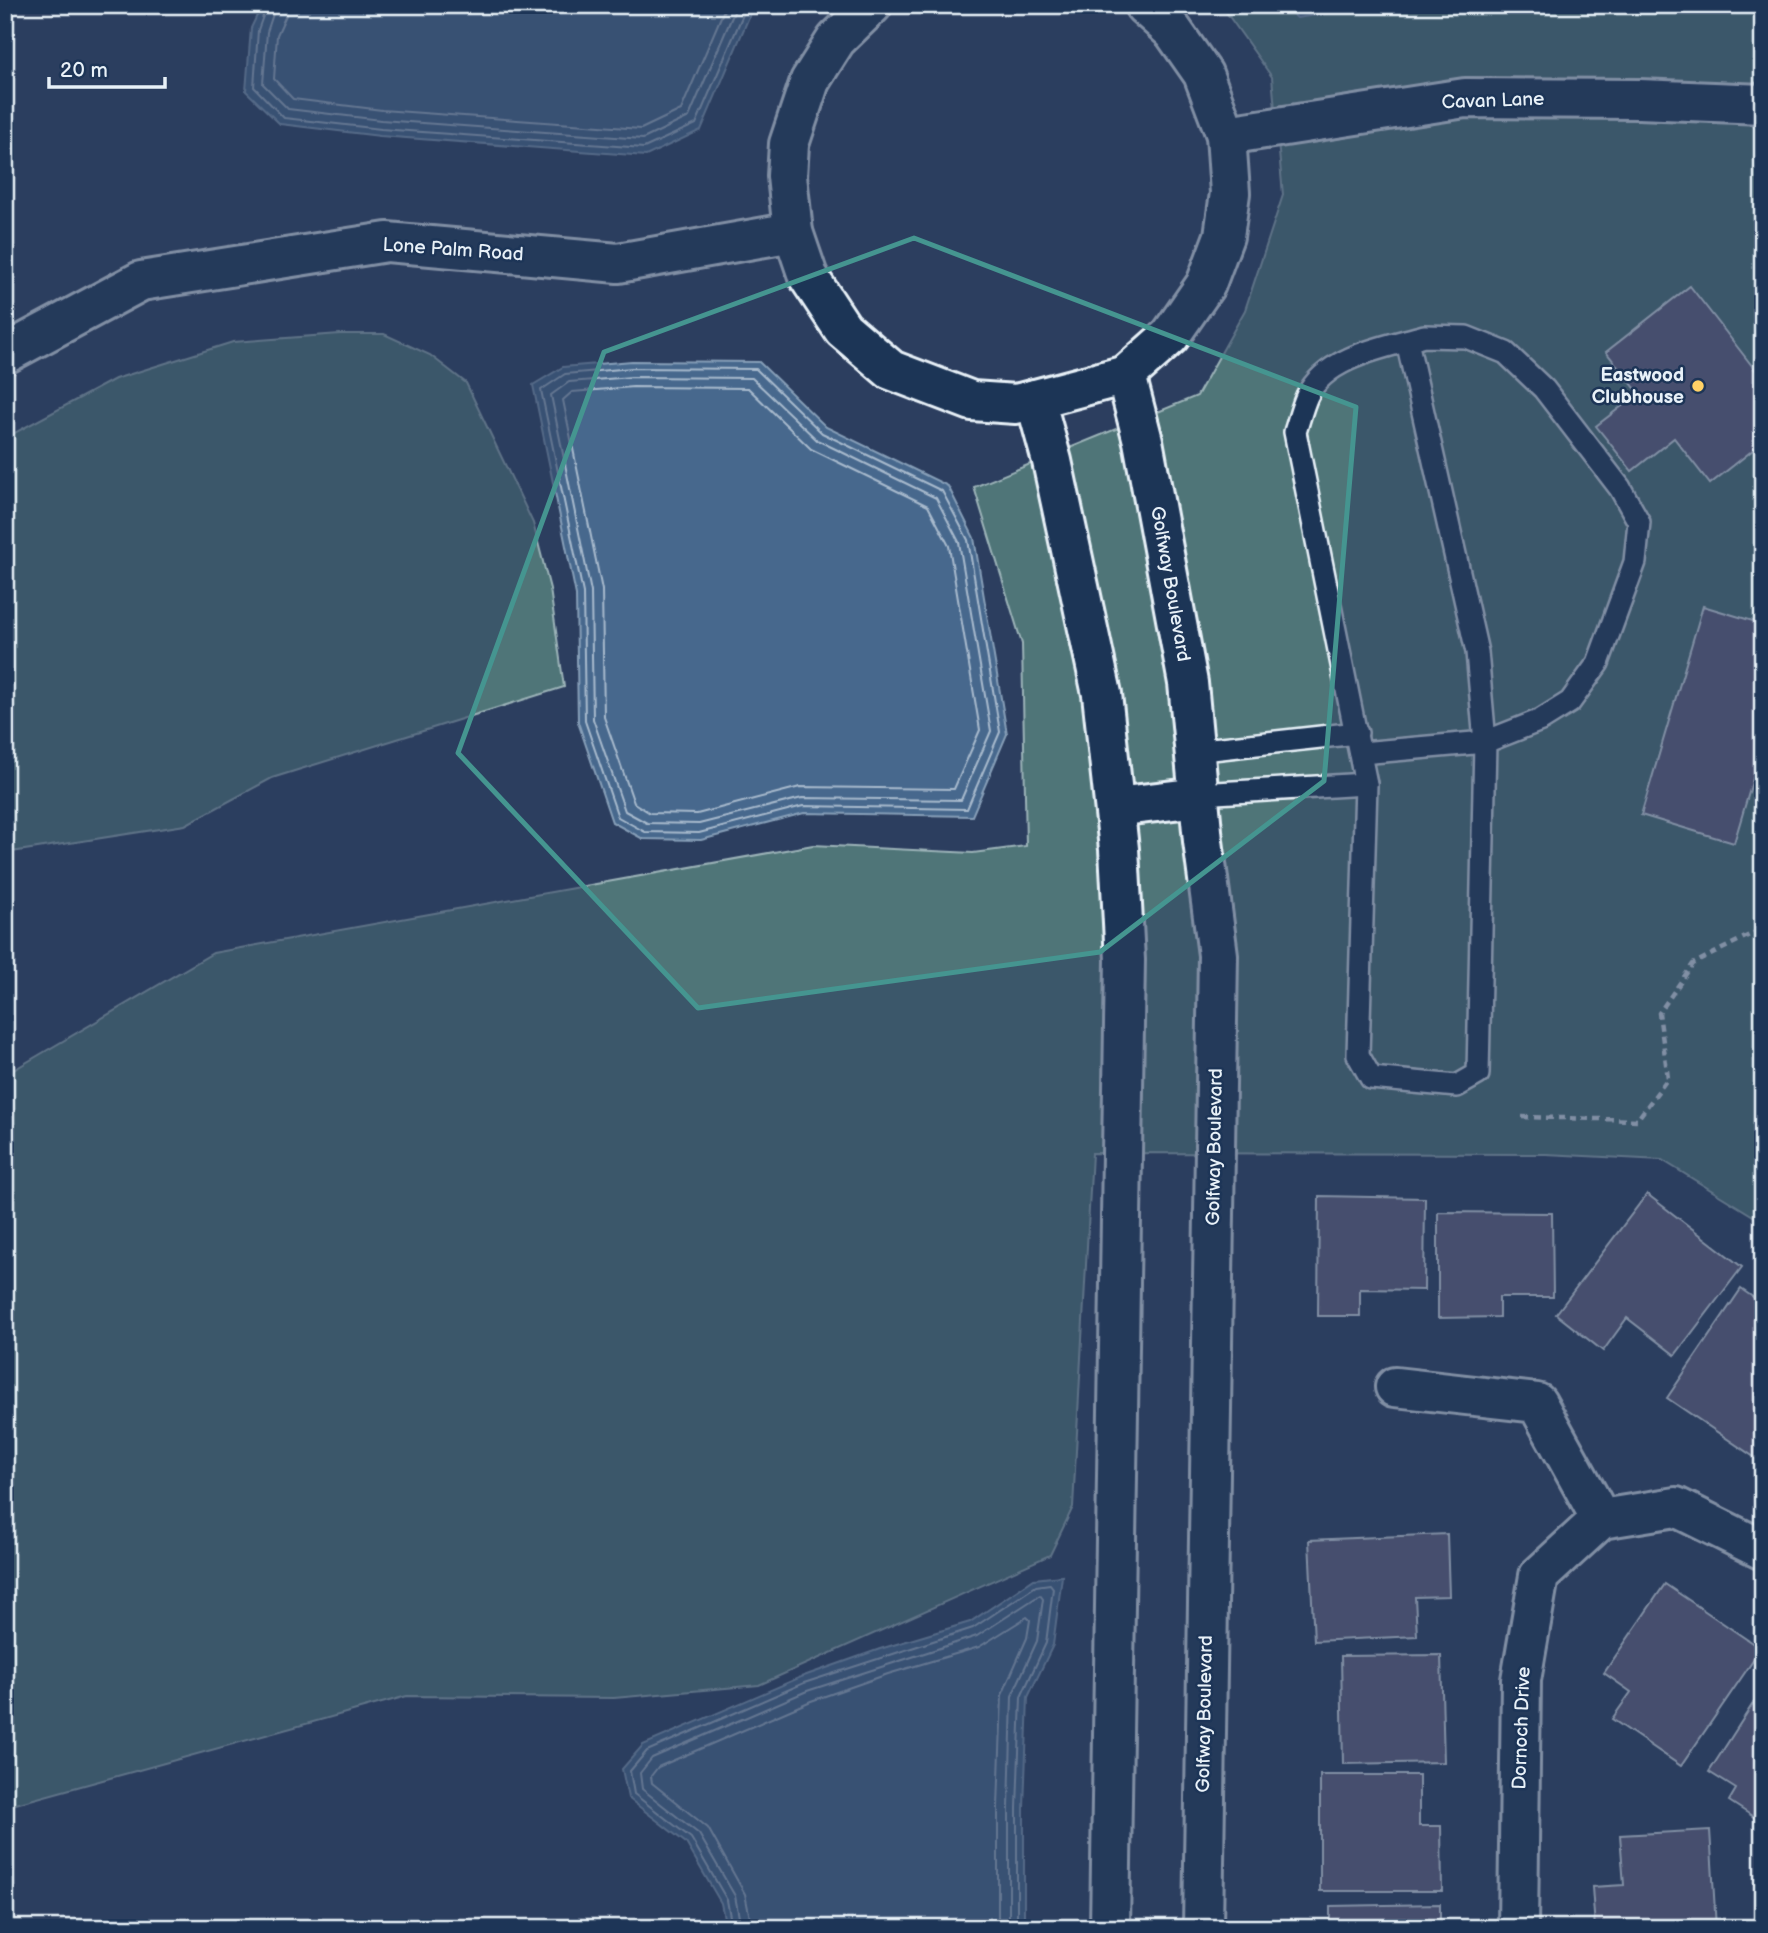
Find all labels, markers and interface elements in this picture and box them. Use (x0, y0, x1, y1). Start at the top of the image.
scale bar (49, 46, 164, 90)
text: 20 m (60, 58, 108, 83)
street label: Cavan Lane (1441, 88, 1545, 114)
street label: Lone Palm Road (382, 234, 524, 266)
place label: Eastwood Clubhouse (1592, 364, 1684, 409)
marker: Eastwood Clubhouse (1690, 378, 1706, 394)
street label: Golfway Boulevard (1145, 504, 1195, 664)
street label: Golfway Boulevard (1202, 1068, 1228, 1226)
street label: Golfway Boulevard (1192, 1635, 1218, 1793)
street label: Dornoch Drive (1508, 1666, 1536, 1790)

